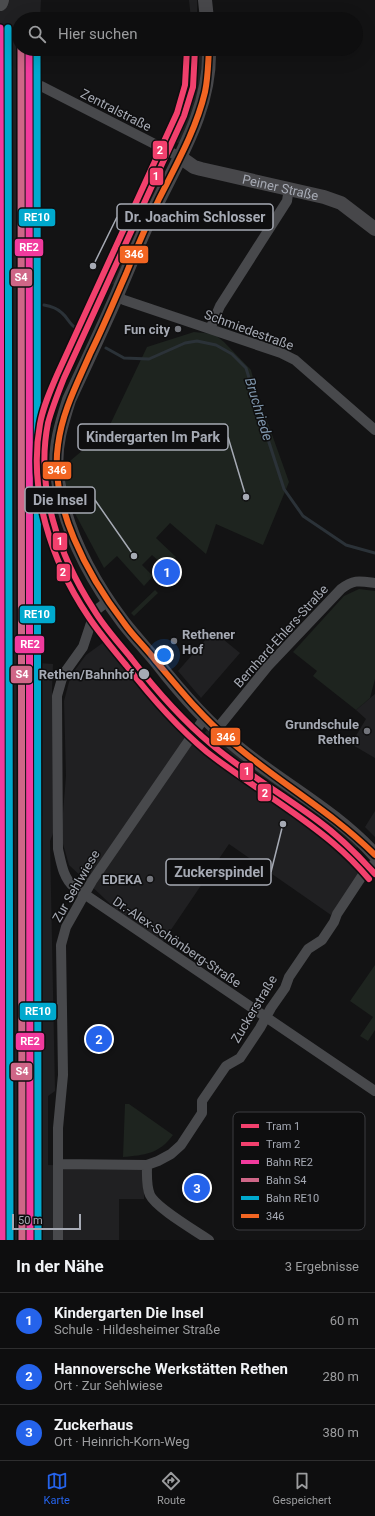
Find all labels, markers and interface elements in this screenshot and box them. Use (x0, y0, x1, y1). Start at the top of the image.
search box (12, 12, 363, 56)
icon: search (26, 23, 48, 45)
text: Hier suchen (58, 25, 137, 43)
street label: Zentralstraße (78, 86, 154, 134)
line badge: 2 (152, 140, 168, 160)
text: 2 (157, 144, 163, 157)
line badge: 1 (149, 167, 164, 186)
text: 1 (153, 170, 159, 183)
street label: Peiner Straße (241, 171, 320, 203)
callout: Dr. Joachim Schlosser (117, 204, 273, 230)
line badge: RE10 (18, 208, 56, 227)
text: Dr. Joachim Schlosser (125, 209, 265, 225)
text: RE10 (24, 211, 50, 224)
line badge: RE2 (14, 238, 44, 257)
text: RE2 (19, 241, 39, 254)
line badge: 346 (119, 245, 149, 264)
text: 346 (125, 248, 143, 261)
line badge: S4 (10, 268, 33, 287)
text: S4 (14, 271, 28, 284)
street label: Schmiedestraße (202, 307, 296, 353)
place label: Fun city (124, 322, 170, 337)
marker: Fun city (173, 324, 183, 334)
water label: Bruchriede (242, 376, 276, 442)
callout: Kindergarten Im Park (78, 424, 228, 450)
text: Kindergarten Im Park (86, 429, 221, 445)
line badge: 346 (42, 461, 72, 480)
text: 346 (48, 464, 66, 477)
callout: Die Insel (25, 487, 95, 513)
text: Die Insel (33, 492, 87, 508)
line badge: 1 (52, 532, 68, 551)
text: 1 (57, 535, 63, 548)
pin: 1 (154, 557, 180, 587)
line badge: 2 (56, 563, 71, 582)
text: 2 (60, 566, 66, 579)
street label: Bernhard-Ehlers-Straße (231, 581, 331, 690)
line badge: RE10 (19, 605, 56, 624)
text: RE10 (24, 608, 50, 621)
place label: Rethener Hof (182, 627, 235, 657)
line badge: RE2 (14, 635, 45, 654)
marker: Rethener Hof (169, 636, 179, 646)
text: RE2 (20, 638, 40, 651)
your location (154, 645, 174, 665)
line badge: S4 (10, 665, 33, 684)
place label: Rethen/Bahnhof (39, 667, 134, 682)
marker: Rethen/Bahnhof (137, 667, 151, 681)
text: S4 (15, 668, 29, 681)
place label: Grundschule Rethen (285, 717, 359, 747)
marker: Grundschule Rethen (362, 726, 372, 736)
line badge: 346 (210, 727, 241, 746)
text: 346 (217, 731, 235, 744)
line badge: 1 (239, 762, 254, 781)
text: 1 (244, 765, 250, 778)
line badge: 2 (257, 783, 272, 802)
text: 2 (262, 787, 268, 800)
street label: Zur Sehlwiese (49, 847, 103, 925)
callout: Zuckerspindel (166, 859, 271, 885)
text: Zuckerspindel (174, 864, 264, 880)
place label: EDEKA (102, 872, 142, 887)
marker: EDEKA (145, 874, 155, 884)
street label: Dr.-Alex-Schönberg-Straße (110, 893, 244, 991)
street label: Zuckerstraße (228, 972, 280, 1046)
line badge: RE10 (19, 1002, 57, 1021)
text: RE10 (25, 1005, 51, 1018)
pin: 2 (86, 1024, 112, 1054)
line badge: RE2 (15, 1032, 45, 1051)
text: RE2 (20, 1035, 40, 1048)
line badge: S4 (10, 1062, 33, 1081)
text: S4 (15, 1065, 29, 1078)
legend (233, 1112, 365, 1230)
text: Tram 1 (266, 1120, 300, 1133)
text: Tram 2 (266, 1138, 300, 1151)
text: Bahn RE2 (266, 1156, 313, 1169)
pin: 3 (184, 1173, 210, 1203)
text: Bahn S4 (266, 1174, 306, 1187)
text: Bahn RE10 (266, 1192, 319, 1205)
text: 346 (266, 1210, 285, 1223)
scale bar (12, 1212, 81, 1231)
text: 50 m (18, 1214, 43, 1227)
text: In der Nähe (16, 1256, 104, 1276)
text: 3 Ergebnisse (285, 1259, 359, 1274)
text: Kindergarten Die Insel (54, 1304, 204, 1322)
text: 1 (25, 1313, 33, 1328)
text: 60 m (330, 1313, 359, 1328)
text: Schule · Hildesheimer Straße (54, 1322, 220, 1337)
text: Hannoversche Werkstätten Rethen (54, 1360, 288, 1378)
text: 2 (25, 1369, 33, 1384)
text: 280 m (322, 1369, 359, 1384)
text: Ort · Zur Sehlwiese (54, 1378, 163, 1393)
text: Zuckerhaus (54, 1416, 133, 1434)
text: 3 (25, 1425, 33, 1440)
text: 380 m (322, 1425, 359, 1440)
text: Ort · Heinrich-Korn-Weg (54, 1434, 190, 1449)
tab: Karte (44, 1470, 70, 1507)
tab: Route (157, 1470, 185, 1507)
tab: Gespeichert (273, 1470, 331, 1507)

